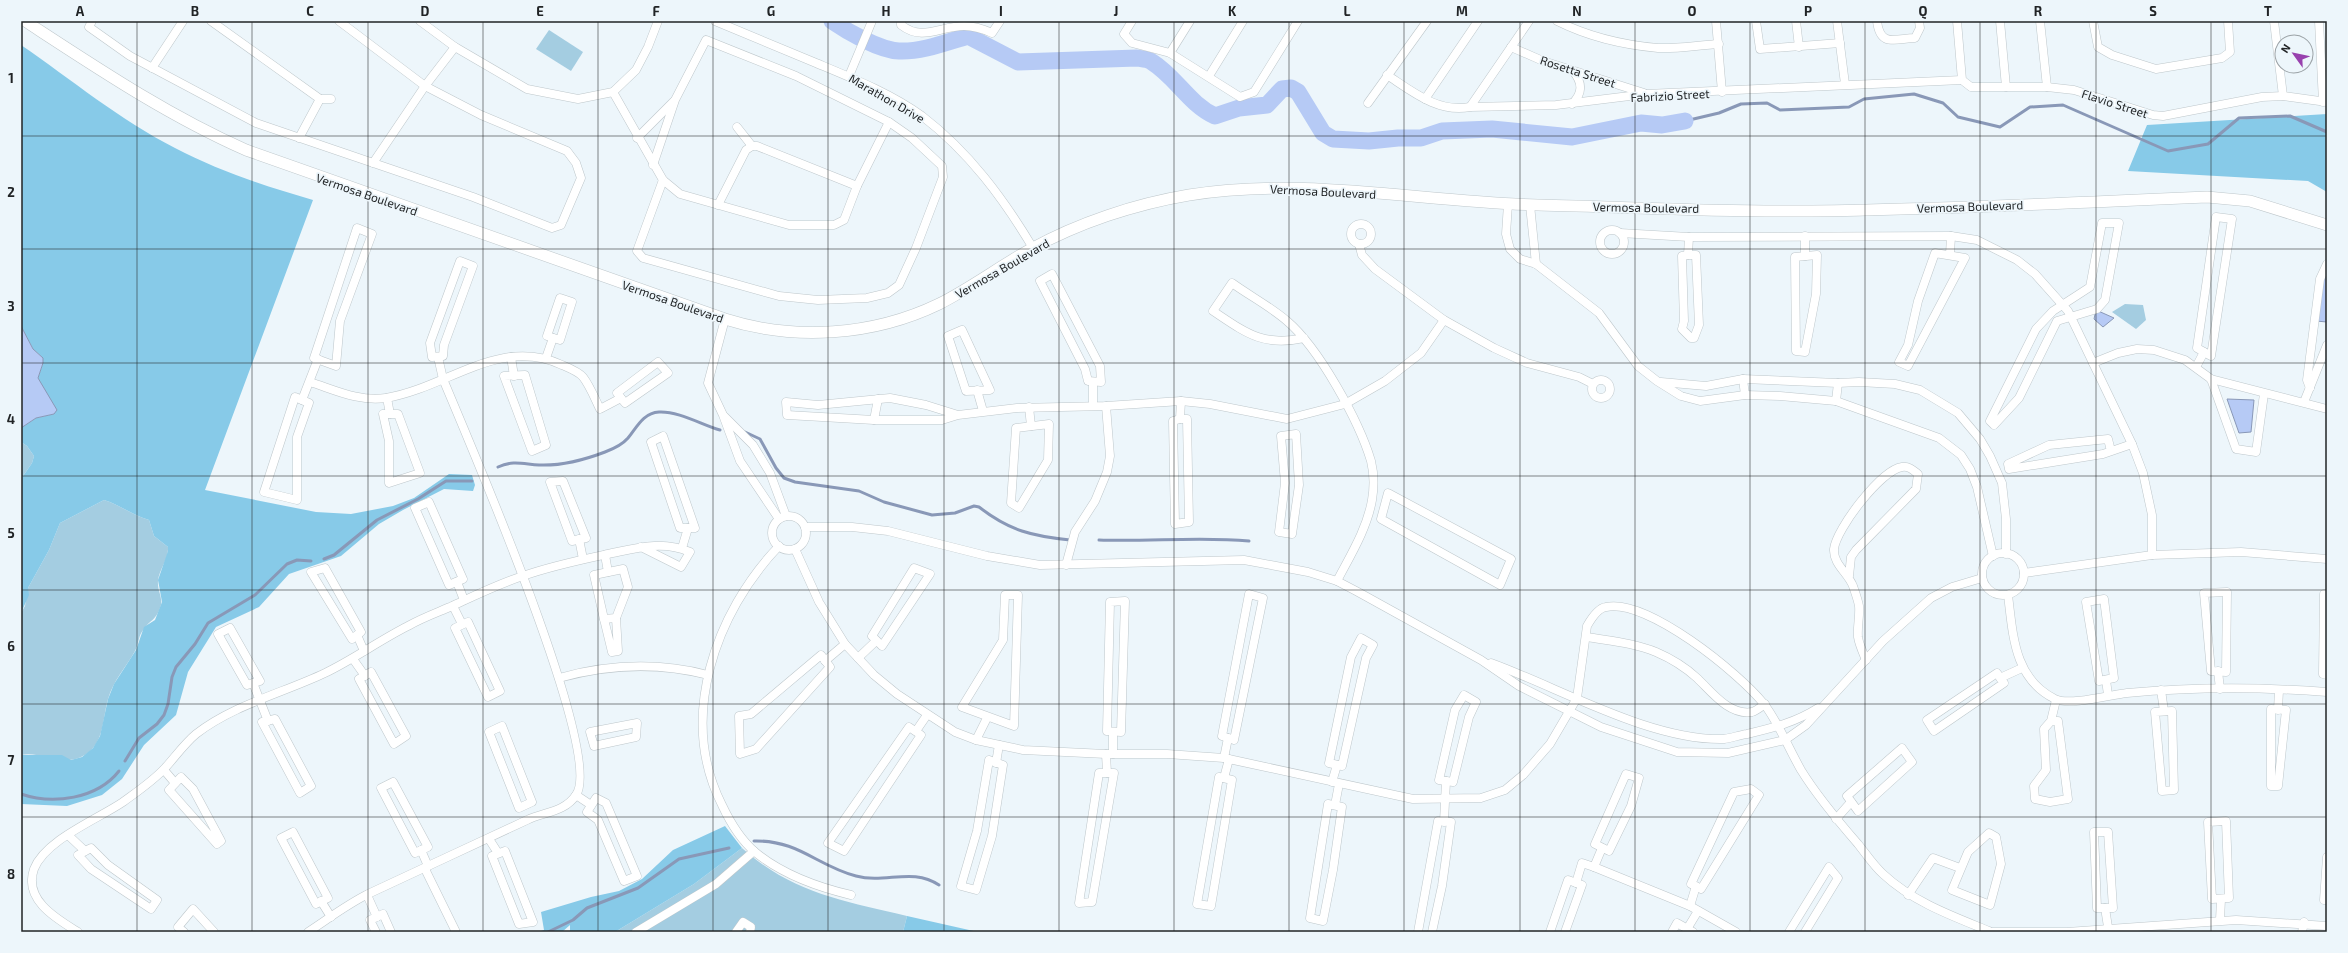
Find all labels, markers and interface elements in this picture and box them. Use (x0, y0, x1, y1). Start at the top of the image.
text: A (76, 3, 85, 19)
text: B (191, 3, 199, 19)
text: C (306, 3, 314, 19)
text: D (421, 3, 430, 19)
text: E (536, 3, 544, 19)
text: F (652, 3, 660, 19)
text: G (767, 3, 775, 19)
text: H (882, 3, 891, 19)
text: I (999, 3, 1003, 19)
text: J (1114, 3, 1118, 19)
text: K (1228, 3, 1237, 19)
text: L (1344, 3, 1351, 19)
text: M (1456, 3, 1468, 19)
text: N (1572, 3, 1582, 19)
text: O (1688, 3, 1697, 19)
text: P (1804, 3, 1812, 19)
text: Q (1919, 3, 1928, 20)
text: R (2034, 3, 2043, 19)
text: S (2149, 3, 2157, 19)
text: T (2264, 3, 2272, 19)
north arrow (2274, 34, 2314, 74)
text: N (2278, 41, 2293, 55)
street label: Rosetta Street (1539, 52, 1618, 90)
text: 1 (8, 70, 14, 86)
street label: Marathon Drive (847, 71, 927, 125)
street label: Fabrizio Street (1630, 86, 1710, 104)
street label: Flavio Street (2080, 86, 2150, 120)
street label: Vermosa Boulevard (314, 170, 420, 218)
street label: Vermosa Boulevard (1270, 181, 1376, 201)
text: 2 (7, 184, 15, 200)
street label: Vermosa Boulevard (1917, 197, 2023, 215)
street label: Vermosa Boulevard (1593, 199, 1699, 215)
street label: Vermosa Boulevard (952, 235, 1052, 301)
street label: Vermosa Boulevard (620, 277, 726, 325)
text: 3 (7, 298, 15, 314)
text: 4 (7, 411, 15, 427)
text: 5 (7, 525, 15, 541)
text: 6 (7, 638, 15, 654)
text: 7 (8, 752, 15, 768)
text: 8 (7, 866, 15, 882)

